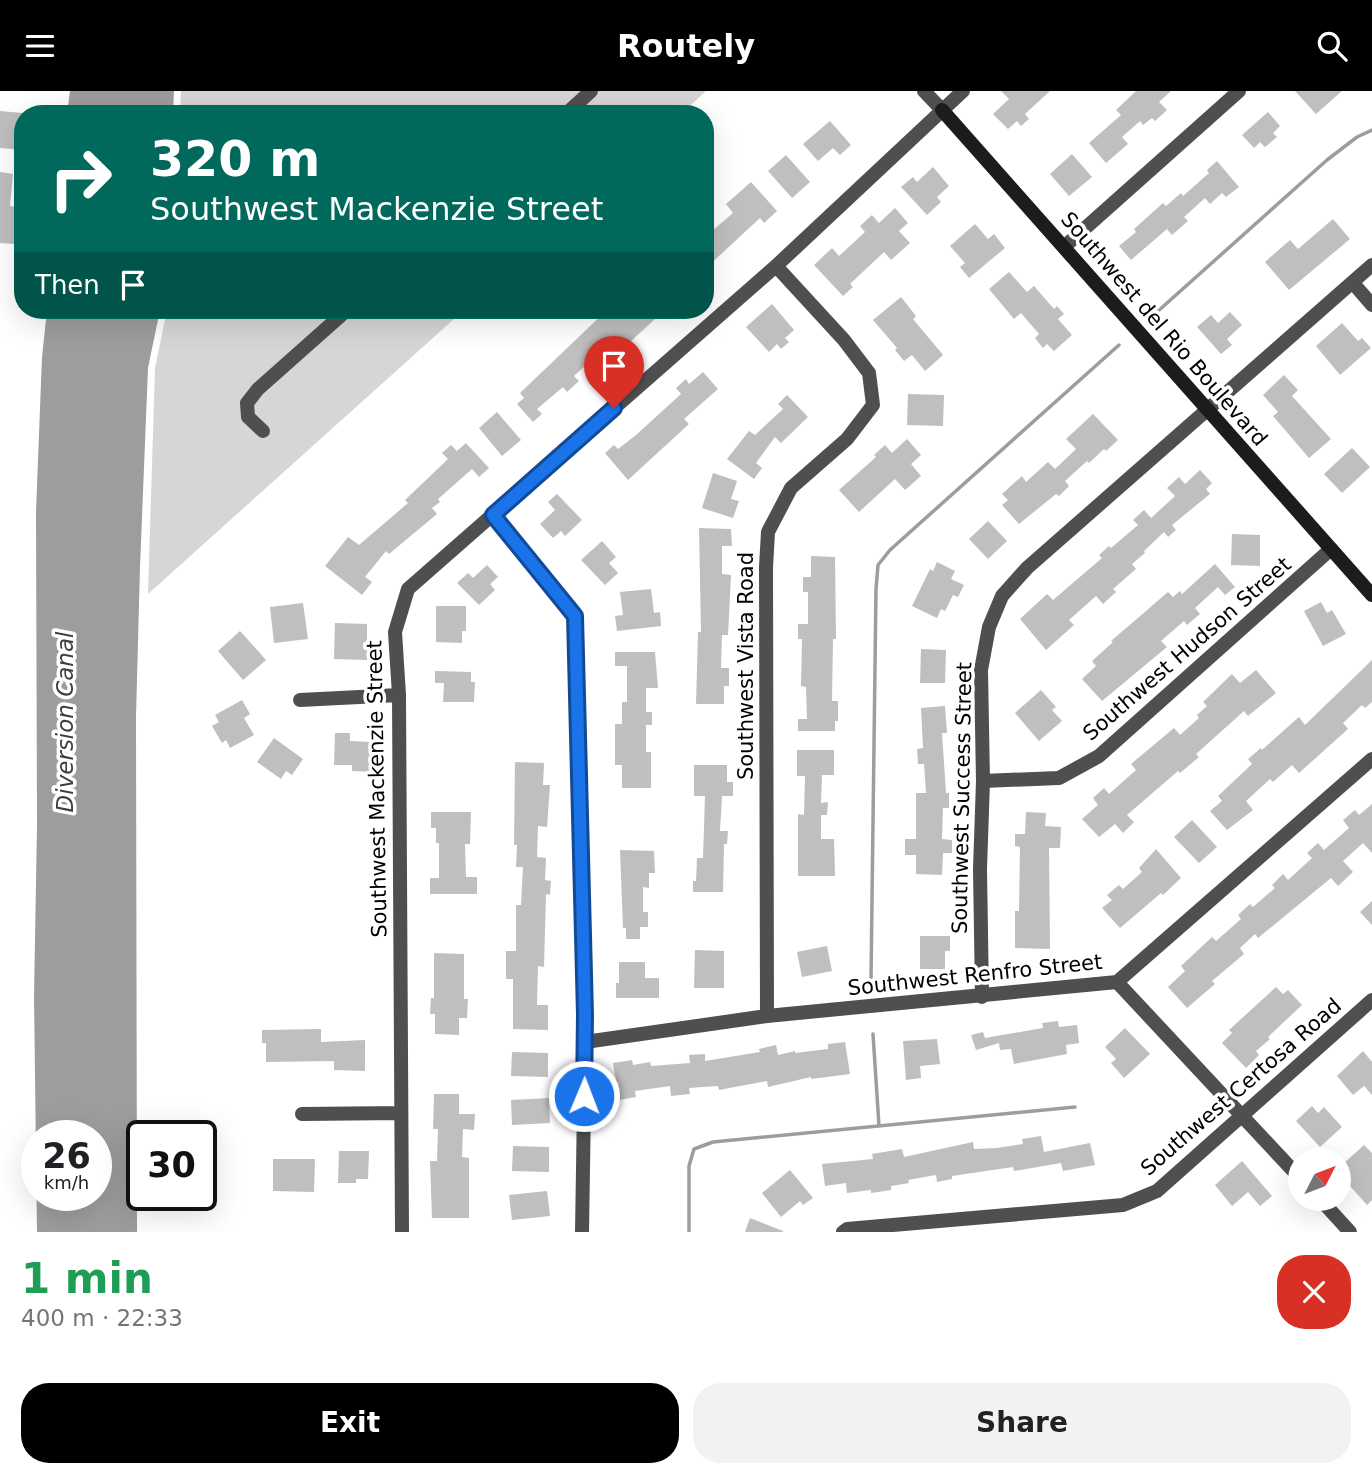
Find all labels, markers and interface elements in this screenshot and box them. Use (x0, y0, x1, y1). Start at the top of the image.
icon: menu (21, 27, 59, 65)
text: Routely (617, 27, 755, 65)
icon: search (1313, 27, 1351, 65)
text: 320 m (150, 131, 320, 188)
icon: right (35, 133, 126, 224)
text: Southwest Mackenzie Street (150, 190, 603, 228)
street label: Southwest del Rio Boulevard (1056, 207, 1272, 451)
icon: arrive (114, 266, 152, 304)
text: Then (35, 270, 100, 300)
pin (584, 336, 644, 408)
icon: arrive (595, 347, 633, 385)
street label: Southwest Vista Road (734, 552, 758, 780)
street label: Southwest Hudson Street (1078, 552, 1296, 746)
water label: Diversion Canal (52, 631, 78, 812)
street label: Southwest Mackenzie Street (362, 640, 392, 938)
street label: Southwest Success Street (948, 662, 976, 934)
street label: Southwest Renfro Street (847, 950, 1103, 1000)
street label: Southwest Certosa Road (1136, 993, 1346, 1181)
position arrow (547, 1059, 621, 1133)
speed limit sign: 30 (126, 1120, 217, 1211)
text: 26 (42, 1136, 91, 1176)
north arrow (1288, 1148, 1351, 1211)
map controls (1288, 1148, 1351, 1211)
text: km/h (44, 1172, 89, 1193)
text: 1 min (21, 1254, 153, 1303)
button: close (1277, 1255, 1351, 1329)
text: 400 m · 22:33 (21, 1305, 183, 1331)
button: Exit (21, 1383, 679, 1463)
button: Share (693, 1383, 1351, 1463)

